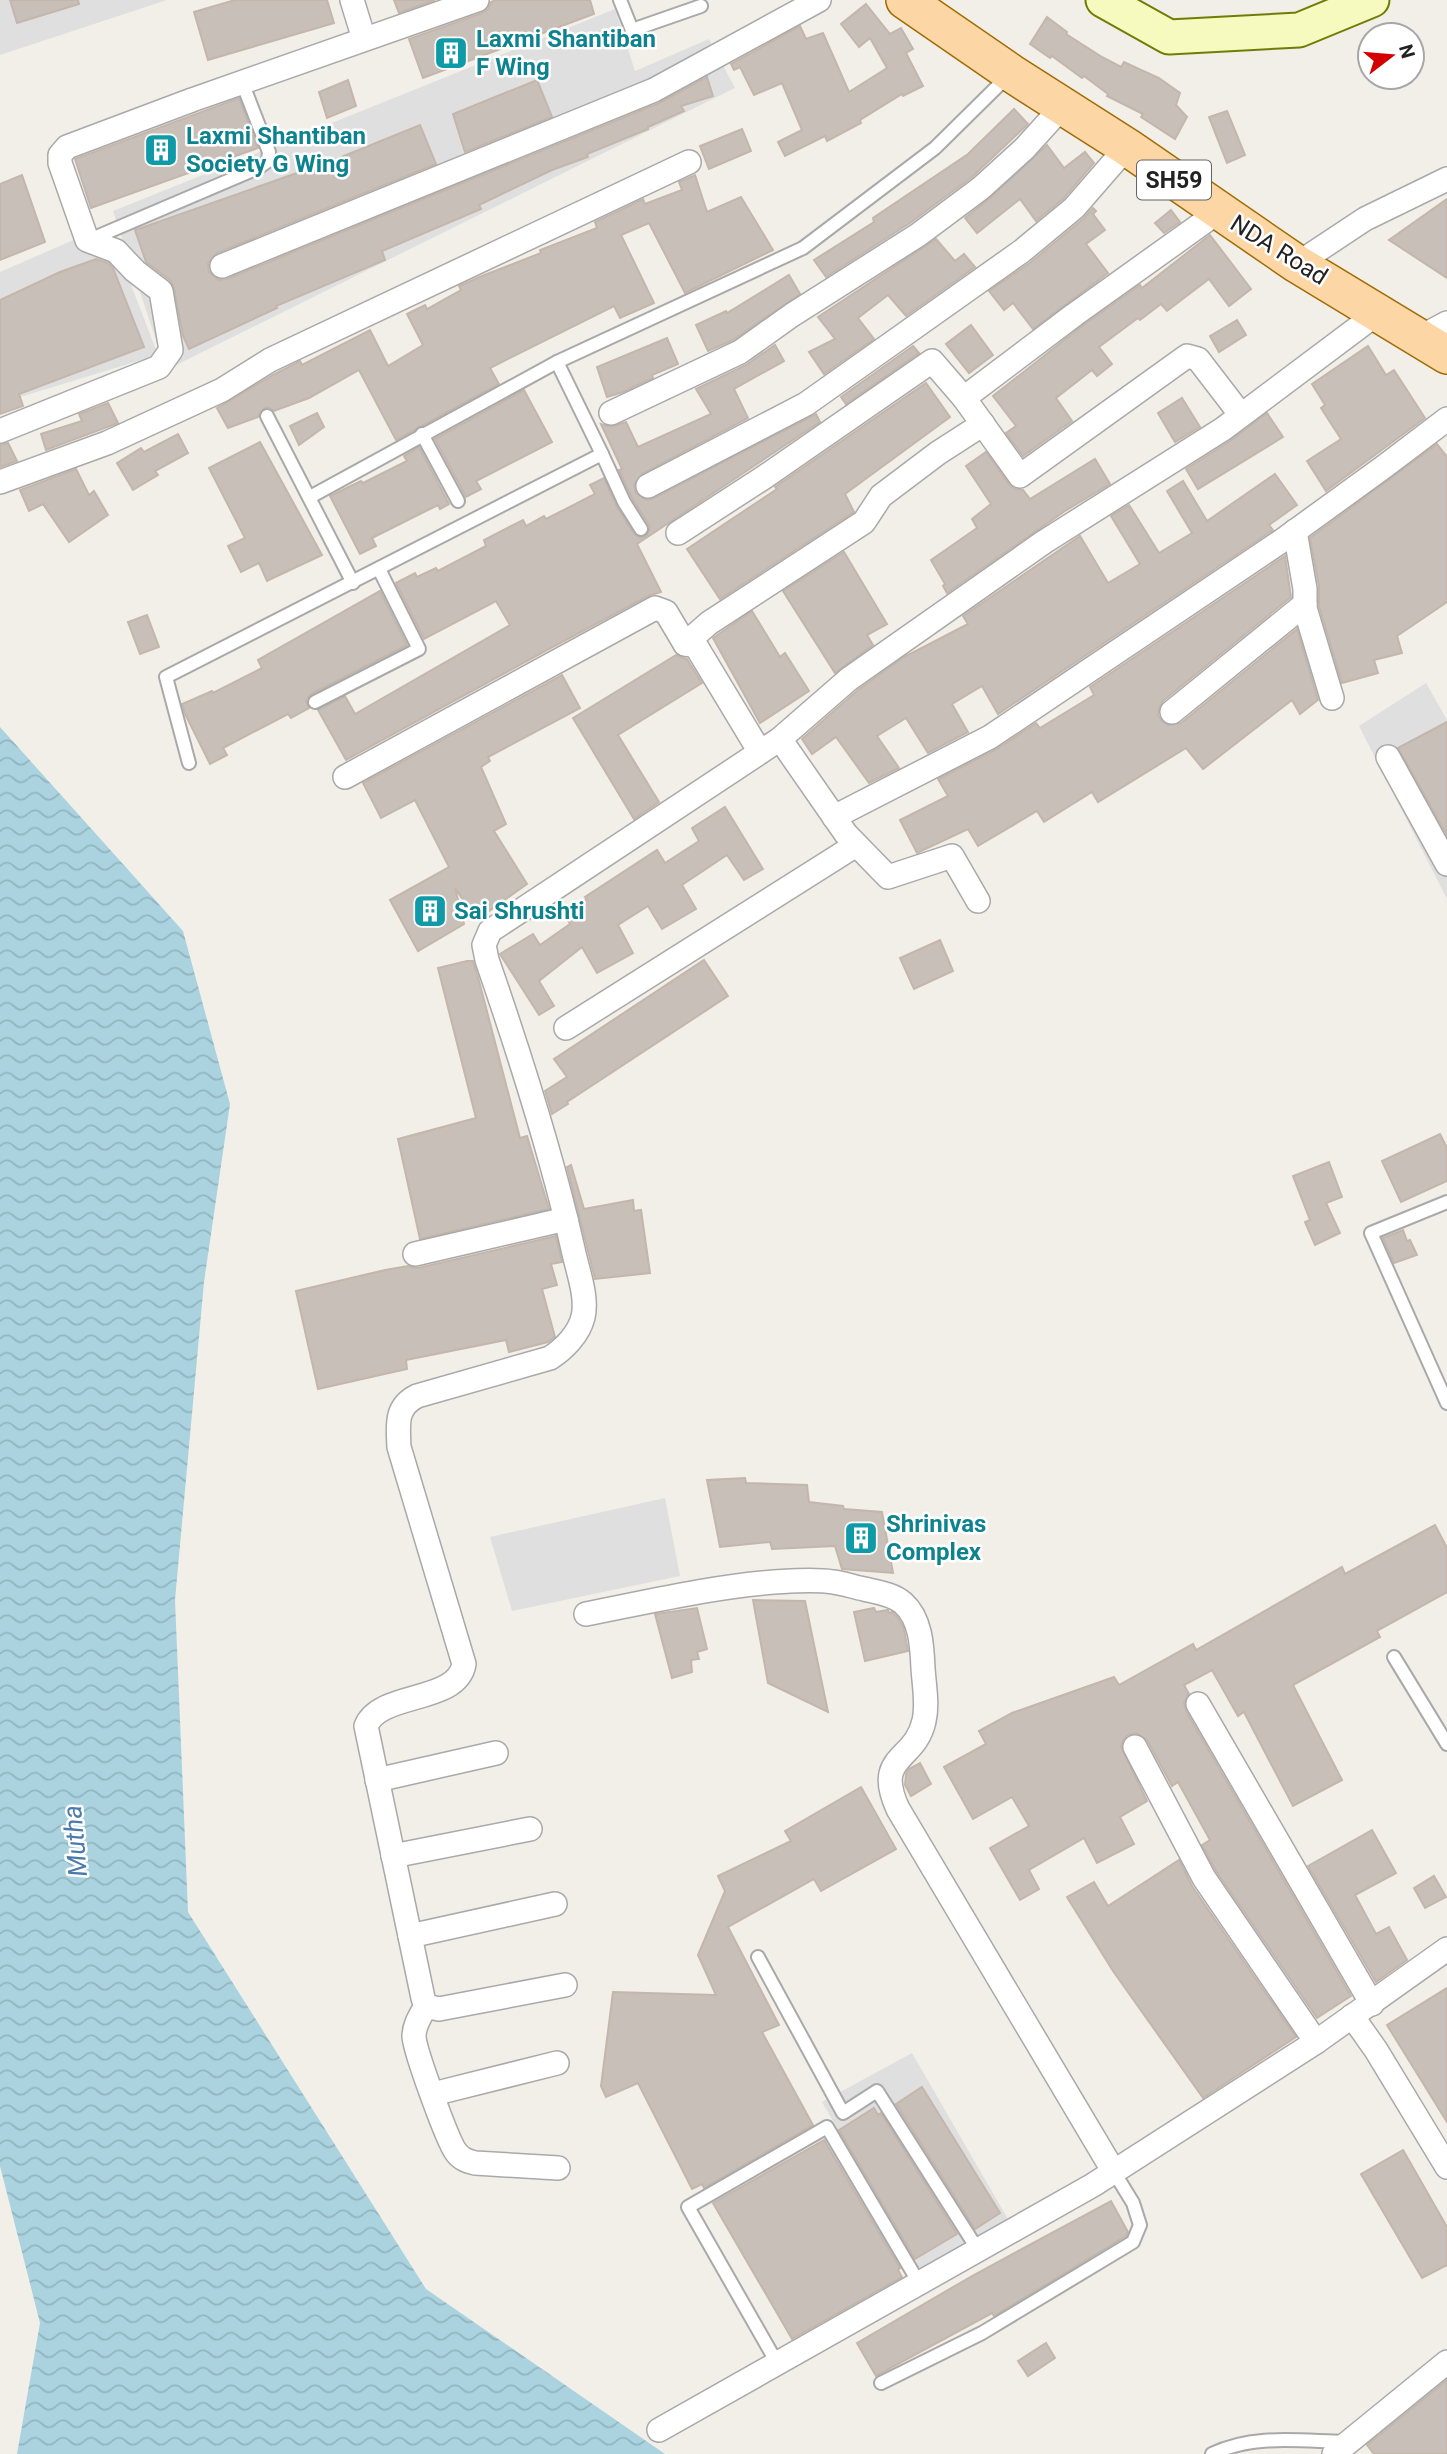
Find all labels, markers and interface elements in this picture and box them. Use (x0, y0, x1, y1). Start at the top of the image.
north arrow (1356, 21, 1426, 91)
place label: Laxmi Shantiban F Wing (476, 25, 656, 81)
building icon: Laxmi Shantiban F Wing (432, 34, 470, 72)
text: N (1394, 42, 1420, 61)
place label: Laxmi Shantiban Society G Wing (186, 122, 366, 178)
building icon: Laxmi Shantiban Society G Wing (142, 131, 180, 169)
road number: SH59 (1137, 160, 1211, 200)
street label: NDA Road (1225, 209, 1333, 291)
building icon: Sai Shrushti (411, 892, 449, 930)
place label: Sai Shrushti (454, 897, 585, 925)
place label: Shrinivas Complex (886, 1510, 986, 1566)
building icon: Shrinivas Complex (842, 1519, 880, 1557)
water label: Mutha (57, 1804, 93, 1878)

